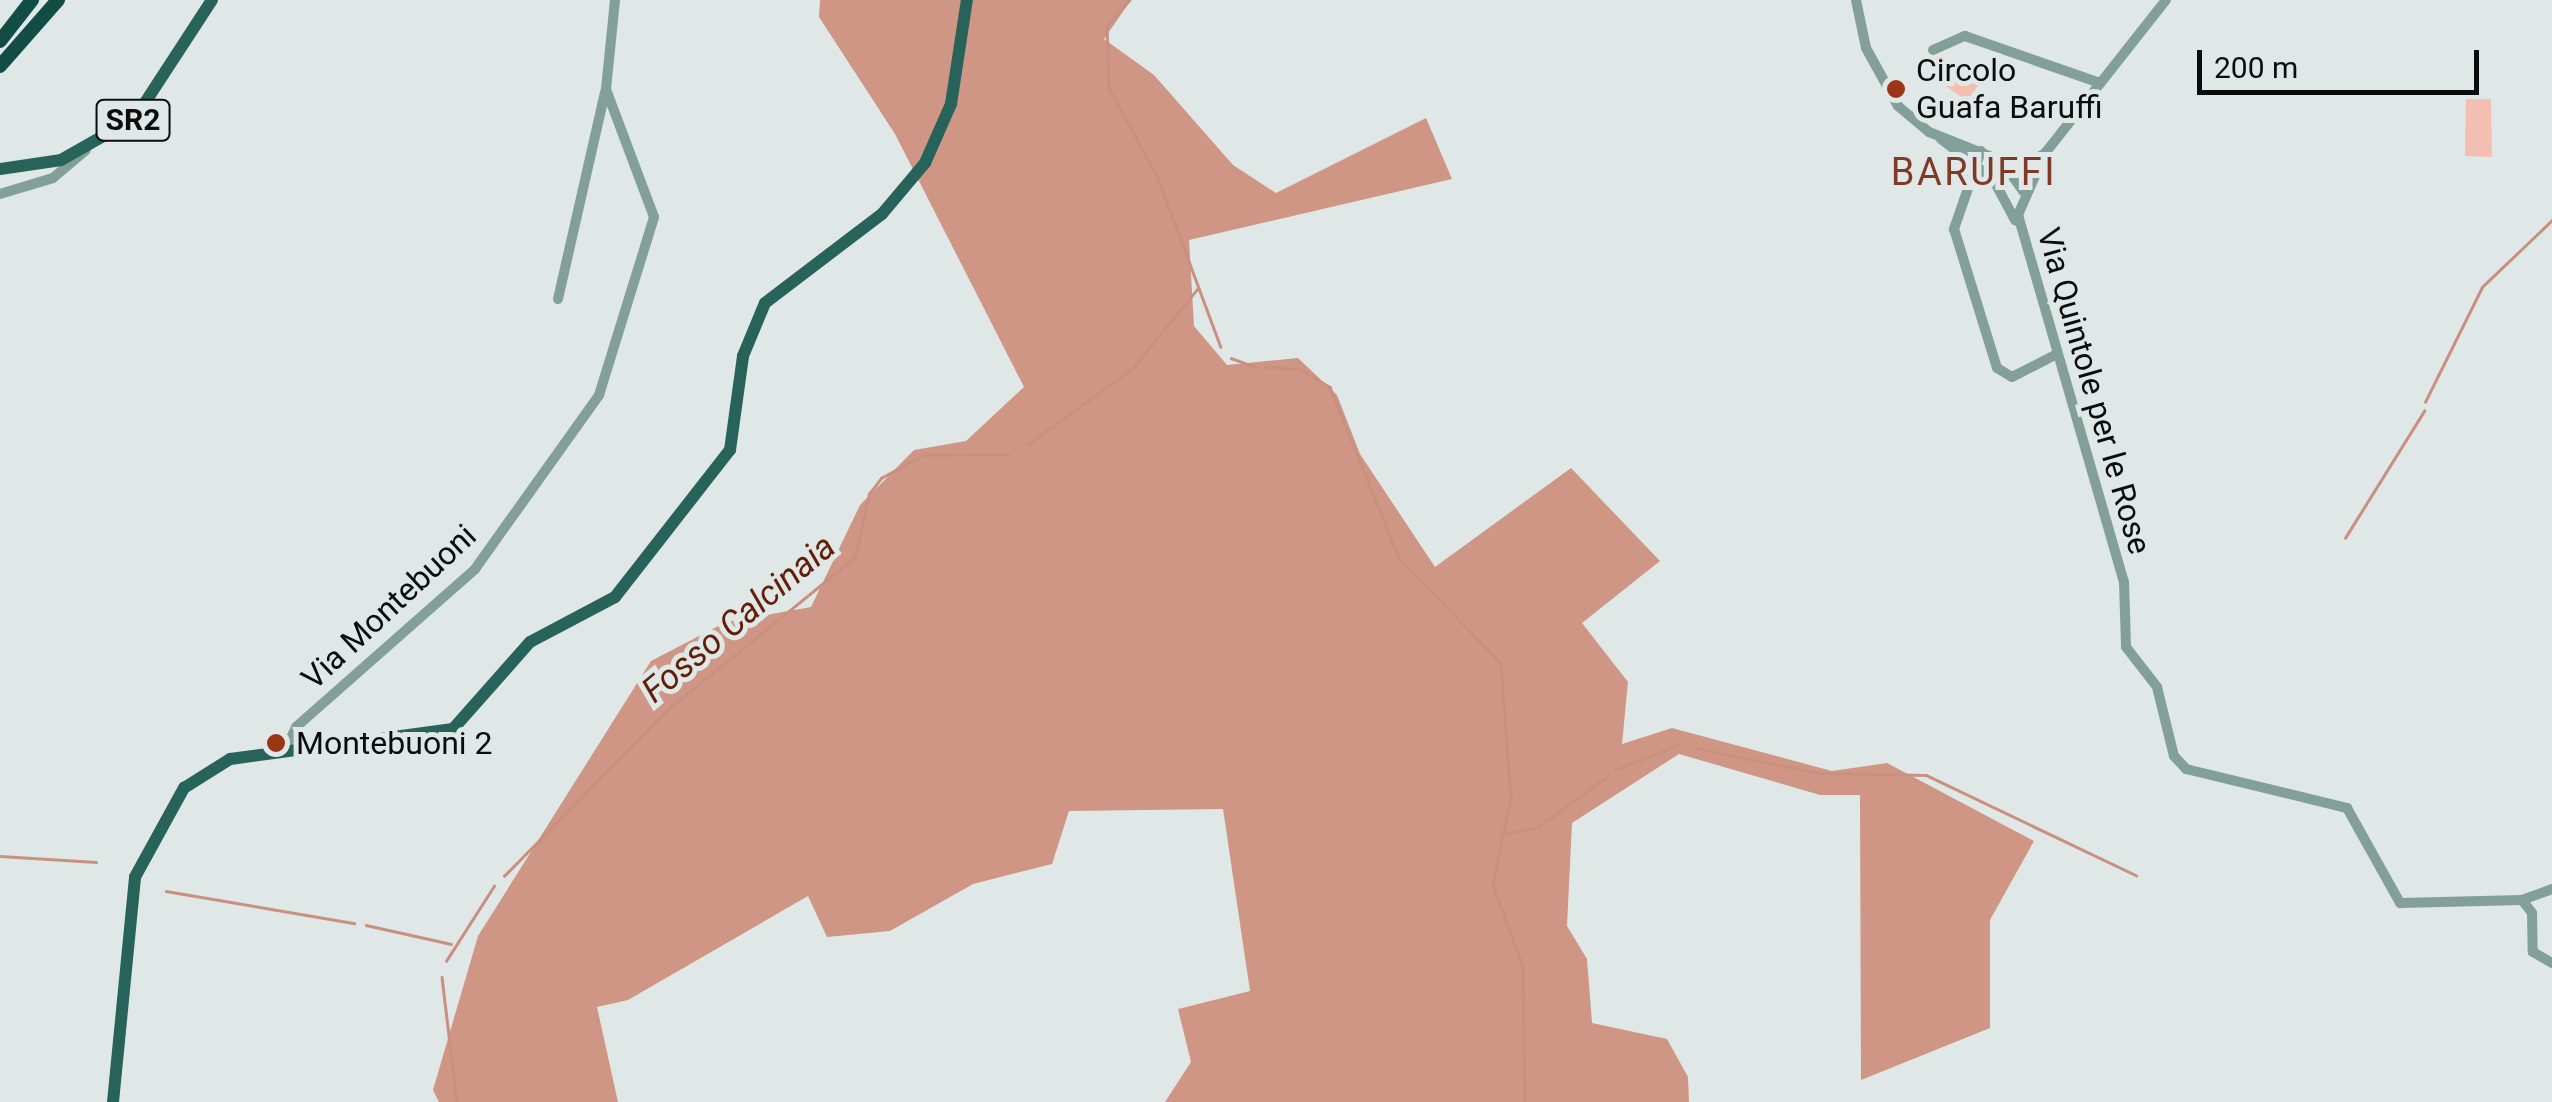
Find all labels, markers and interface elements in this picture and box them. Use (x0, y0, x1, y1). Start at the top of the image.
scale bar (2202, 30, 2484, 92)
text: 200 m (2214, 50, 2298, 85)
place label: Circolo Guafa Baruffi (1916, 52, 2102, 127)
marker: Circolo Guafa Baruffi (1885, 78, 1907, 100)
road number: SR2 (96, 95, 170, 145)
district label: BARUFFI (1891, 150, 2057, 196)
street label: Via Quintole per le Rose (2029, 223, 2159, 559)
street label: Via Montebuoni (294, 517, 484, 697)
water label: Fosso Calcinaia (634, 526, 844, 712)
place label: Montebuoni 2 (296, 724, 493, 762)
marker: Montebuoni 2 (265, 732, 287, 754)

